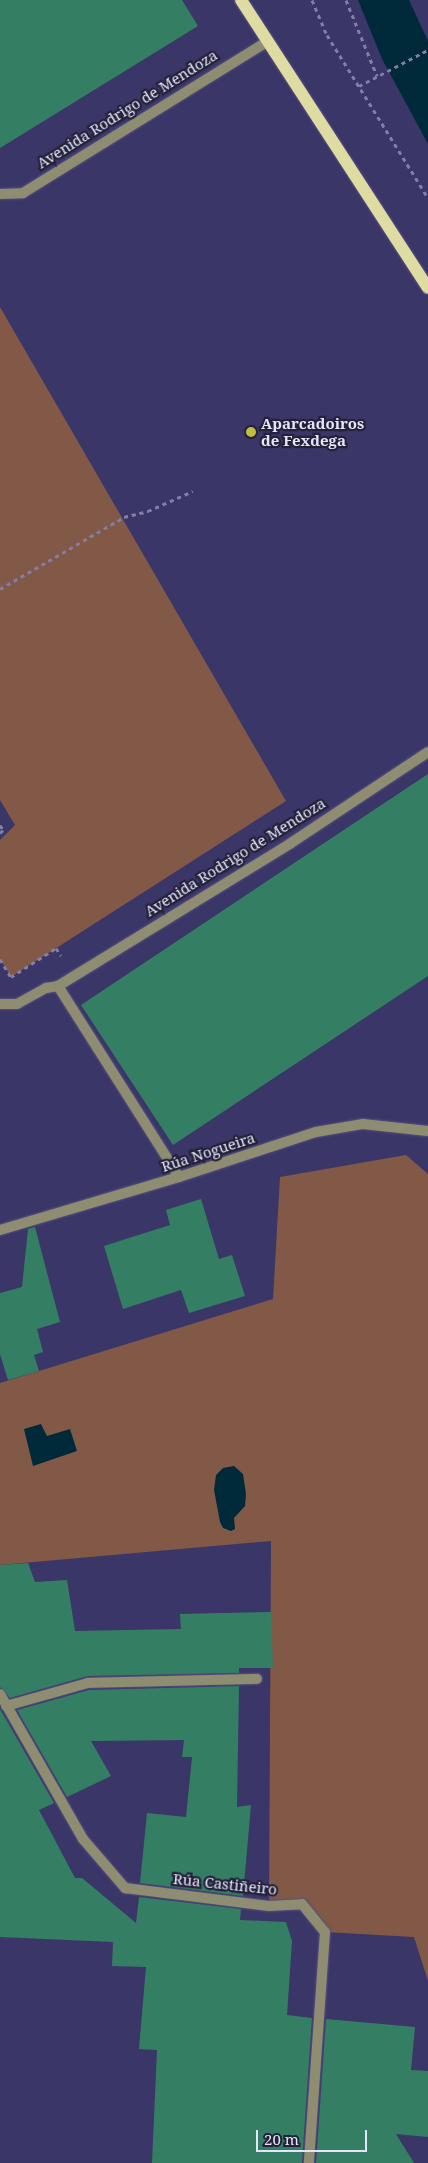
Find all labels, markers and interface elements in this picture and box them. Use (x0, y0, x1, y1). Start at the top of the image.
street label: Avenida Rodrigo de Mendoza (33, 46, 221, 172)
place label: Aparcadoiros de Fexdega (261, 414, 364, 449)
marker: Aparcadoiros de Fexdega (245, 426, 257, 438)
street label: Avenida Rodrigo de Mendoza (141, 794, 329, 920)
street label: Rúa Nogueira (159, 1128, 257, 1176)
street label: Rúa Castiñeiro (172, 1870, 278, 1898)
scale bar (258, 2120, 369, 2152)
text: 20 m (264, 2129, 299, 2149)

